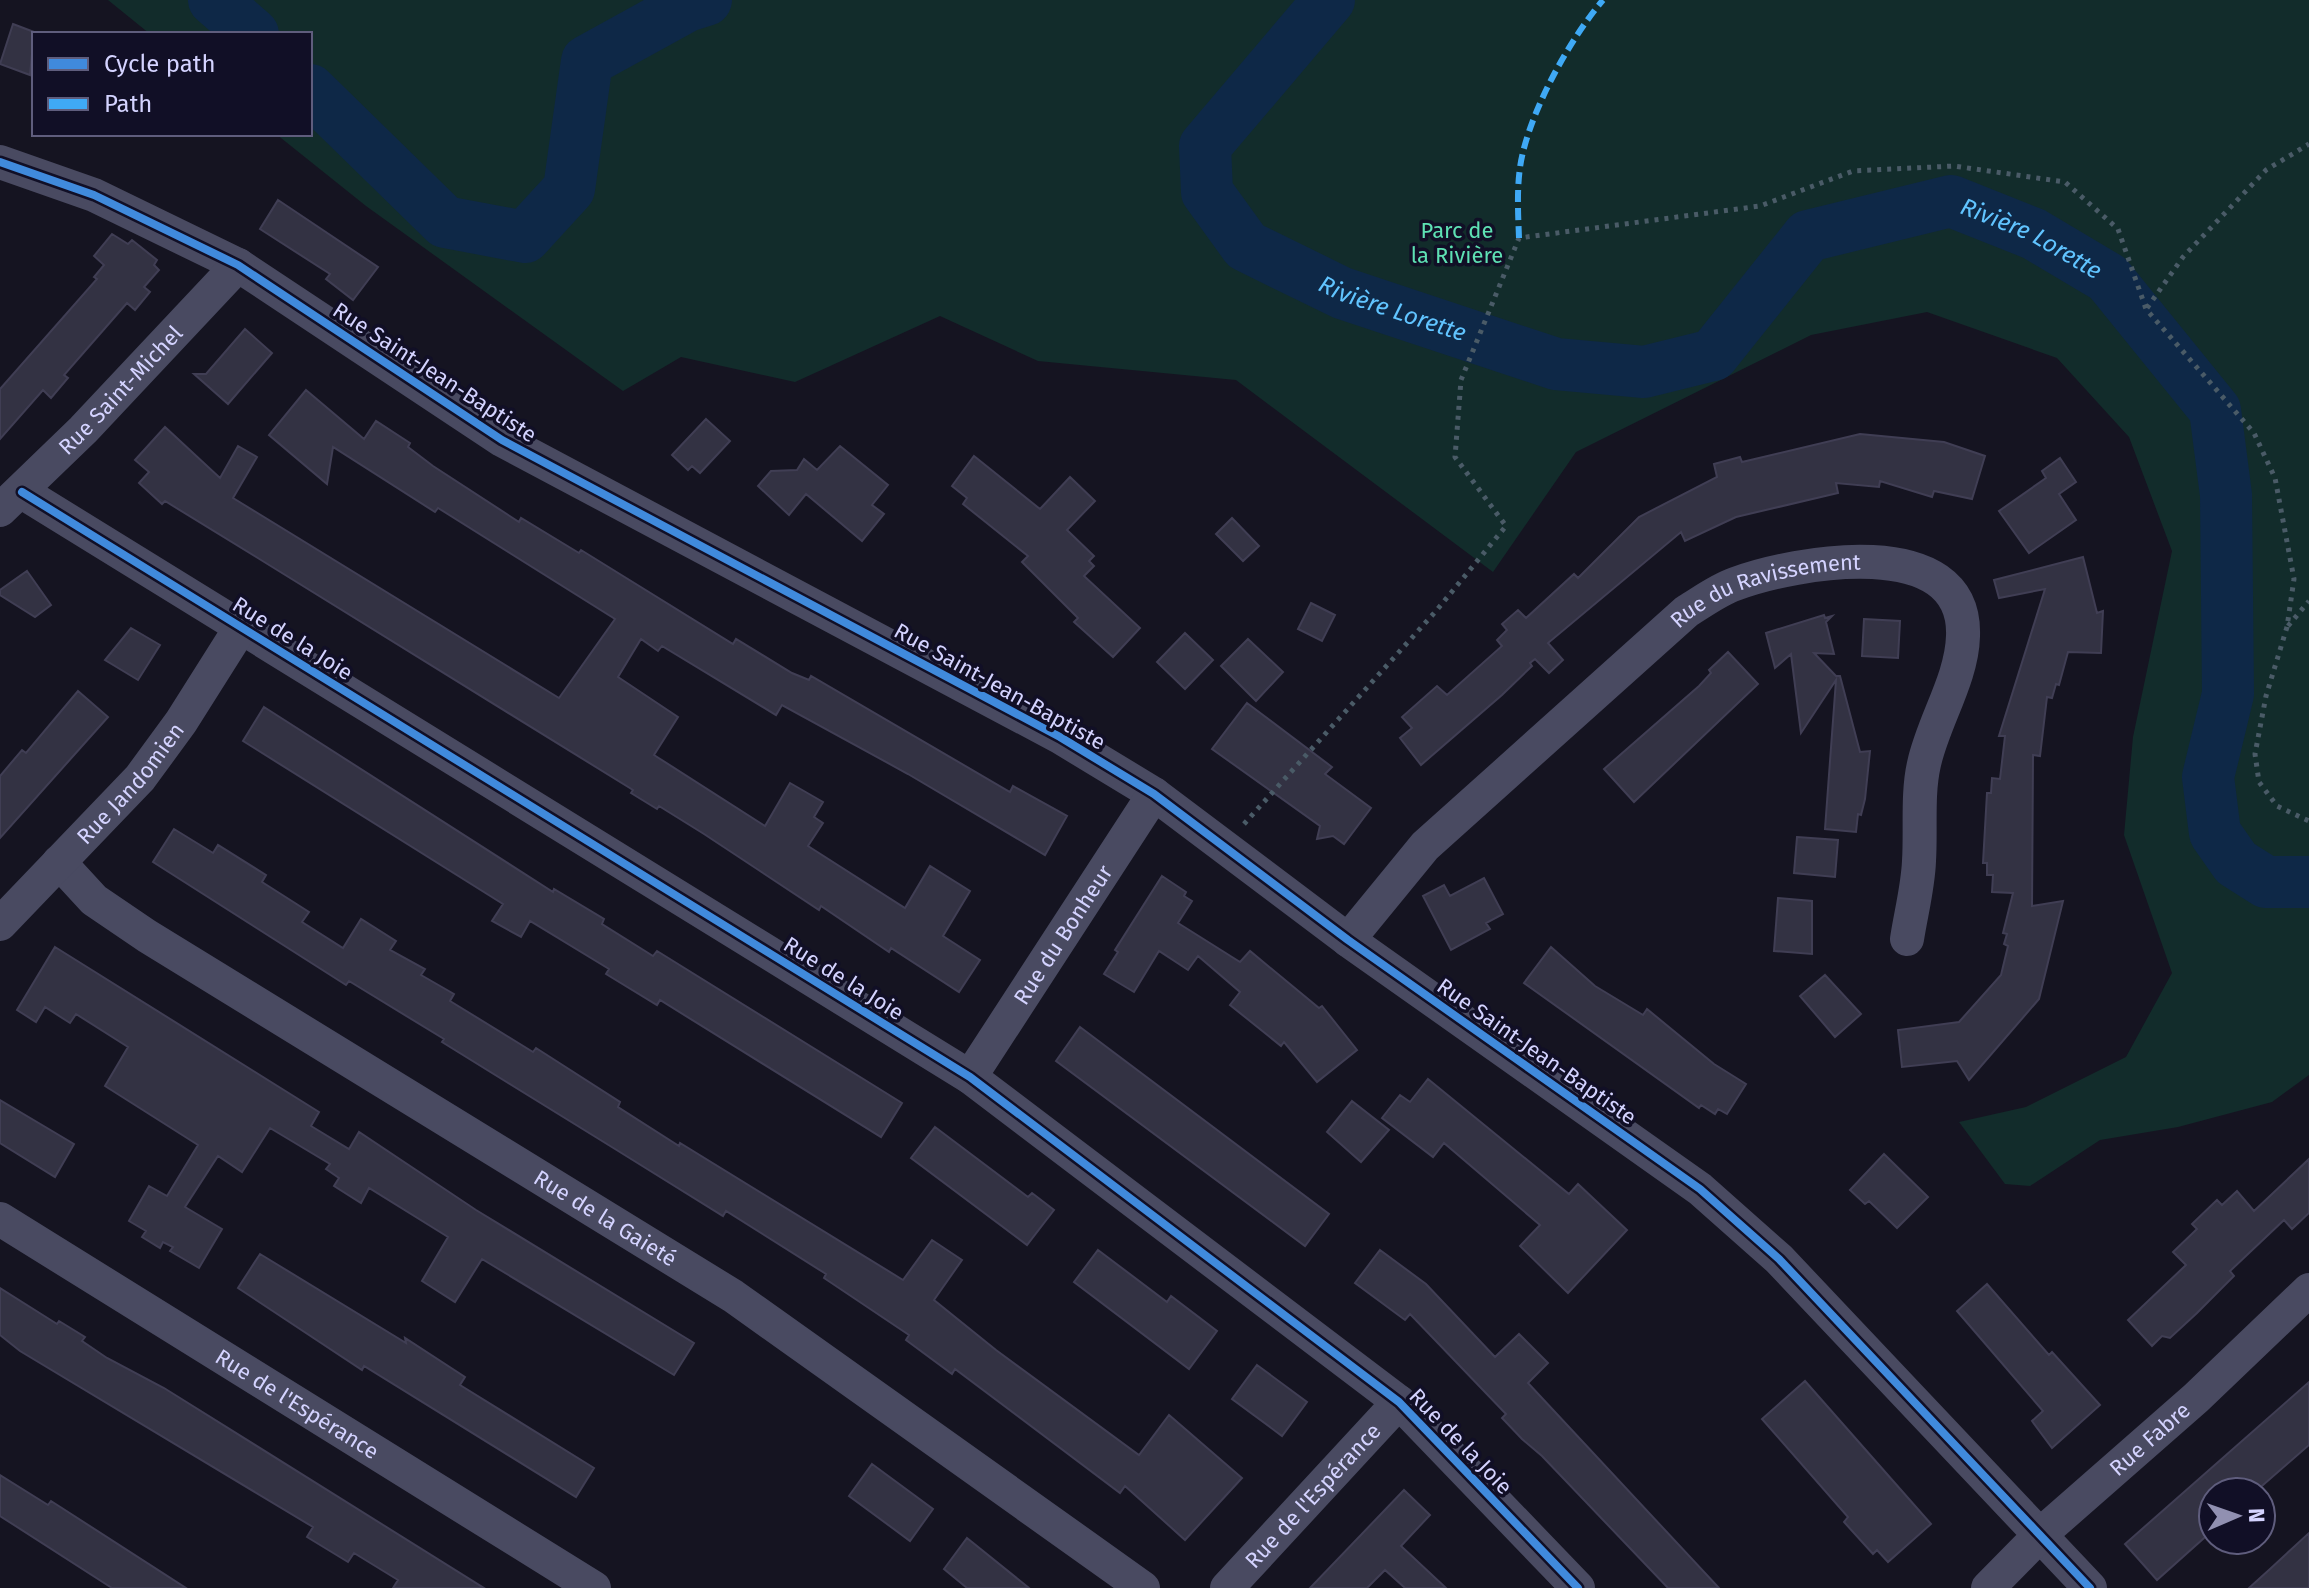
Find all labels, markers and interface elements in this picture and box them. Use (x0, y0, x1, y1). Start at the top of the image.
legend (32, 32, 312, 136)
text: Cycle path (104, 50, 216, 78)
text: Path (104, 90, 152, 118)
water label: Rivière Lorette (1957, 192, 2107, 285)
park label: Parc de la Rivière (1411, 217, 1503, 269)
water label: Rivière Lorette (1314, 270, 1470, 347)
street label: Rue Saint-Jean-Baptiste (328, 296, 542, 448)
street label: Rue Saint-Michel (53, 320, 188, 460)
street label: Rue du Ravissement (1665, 549, 1861, 634)
street label: Rue de la Joie (228, 591, 358, 686)
street label: Rue Saint-Jean-Baptiste (889, 617, 1110, 756)
street label: Rue Jandomien (71, 717, 190, 850)
street label: Rue du Bonheur (1008, 859, 1119, 1010)
street label: Rue de la Joie (779, 931, 909, 1026)
street label: Rue Saint-Jean-Baptiste (1432, 972, 1642, 1131)
street label: Rue de la Gaieté (529, 1164, 682, 1272)
street label: Rue de l'Espérance (210, 1343, 384, 1465)
street label: Rue de la Joie (1403, 1383, 1518, 1500)
street label: Rue Fabre (2104, 1397, 2196, 1482)
street label: Rue de l'Espérance (1239, 1418, 1387, 1574)
north arrow (2197, 1476, 2277, 1556)
text: N (2243, 1508, 2270, 1523)

